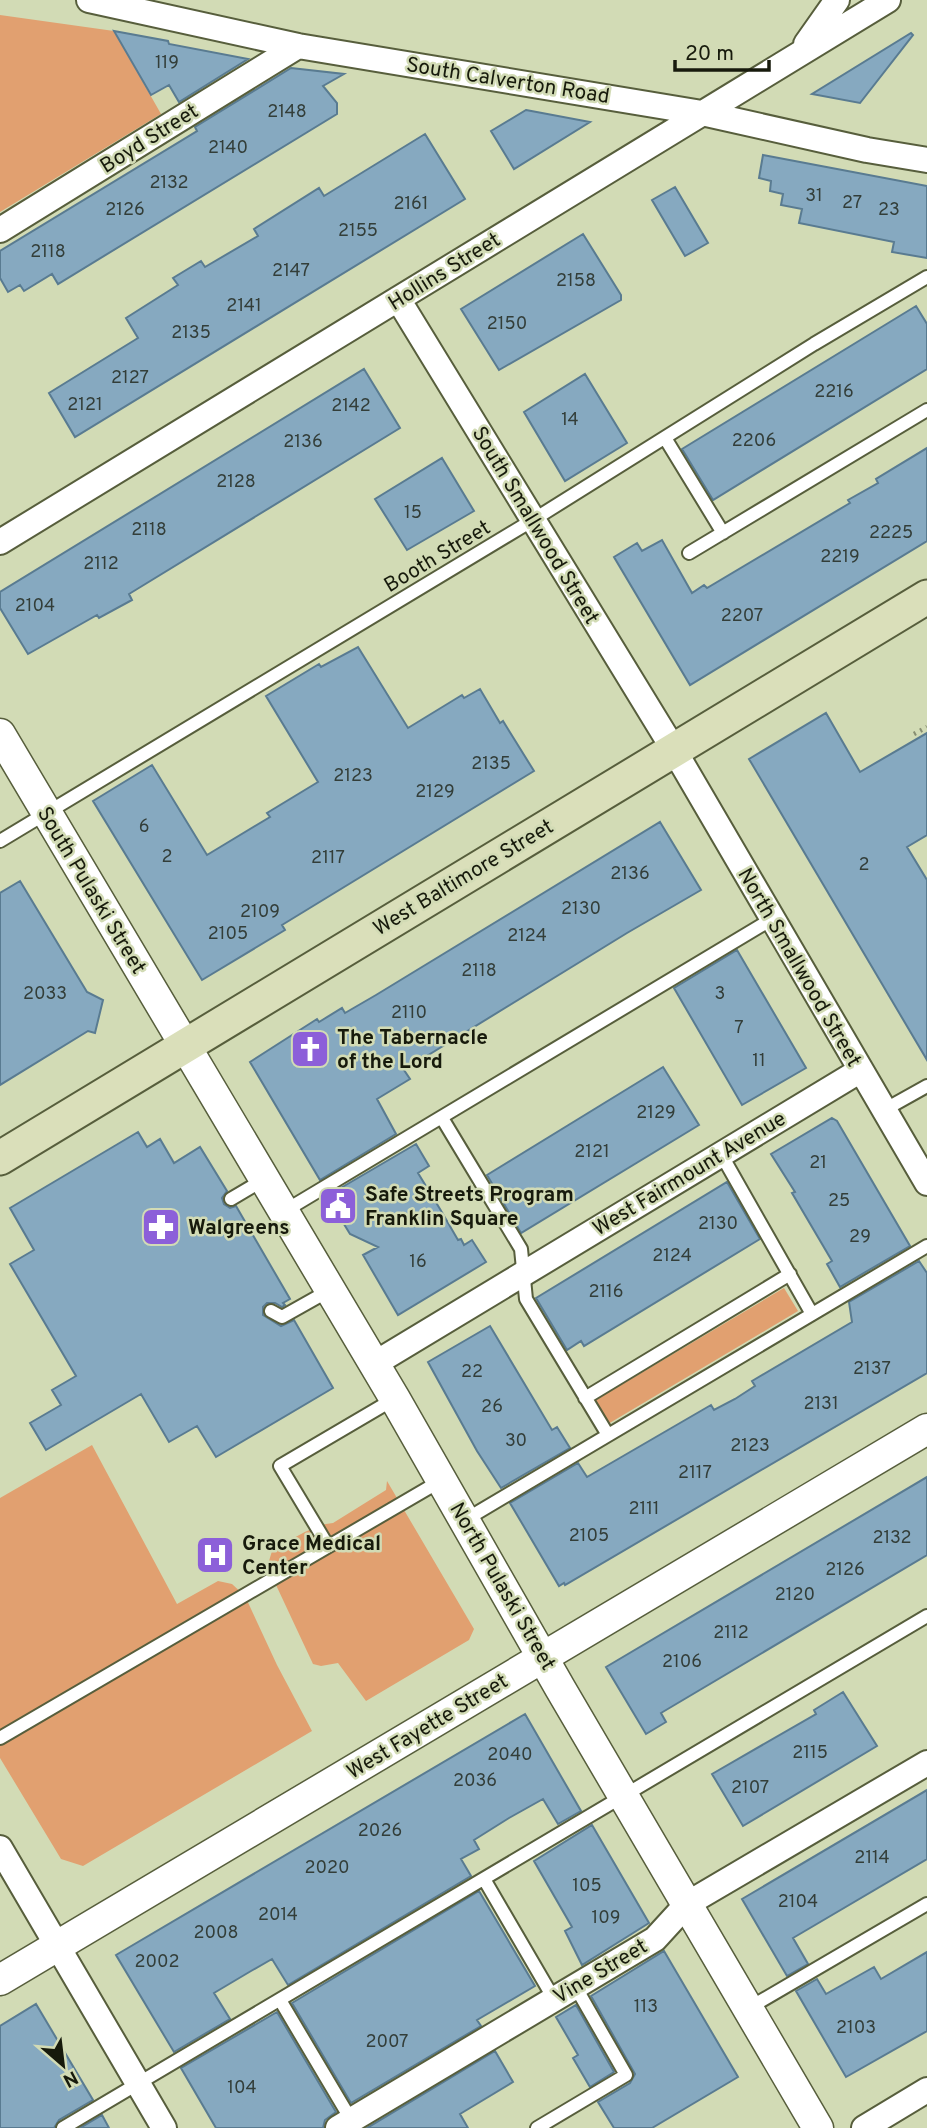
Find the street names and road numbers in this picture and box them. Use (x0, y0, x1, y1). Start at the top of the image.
street label: South Calverton Road (404, 52, 611, 111)
street label: Boyd Street (96, 98, 204, 180)
street label: Hollins Street (384, 227, 506, 317)
street label: South Smallwood Street (465, 422, 604, 630)
street label: Booth Street (380, 515, 496, 600)
street label: South Pulaski Street (30, 802, 151, 979)
street label: West Baltimore Street (369, 814, 559, 943)
street label: North Smallwood Street (731, 863, 867, 1072)
street label: West Fairmount Avenue (588, 1106, 791, 1243)
street label: North Pulaski Street (443, 1498, 561, 1676)
street label: West Fayette Street (342, 1668, 513, 1786)
street label: Vine Street (549, 1934, 653, 2011)

